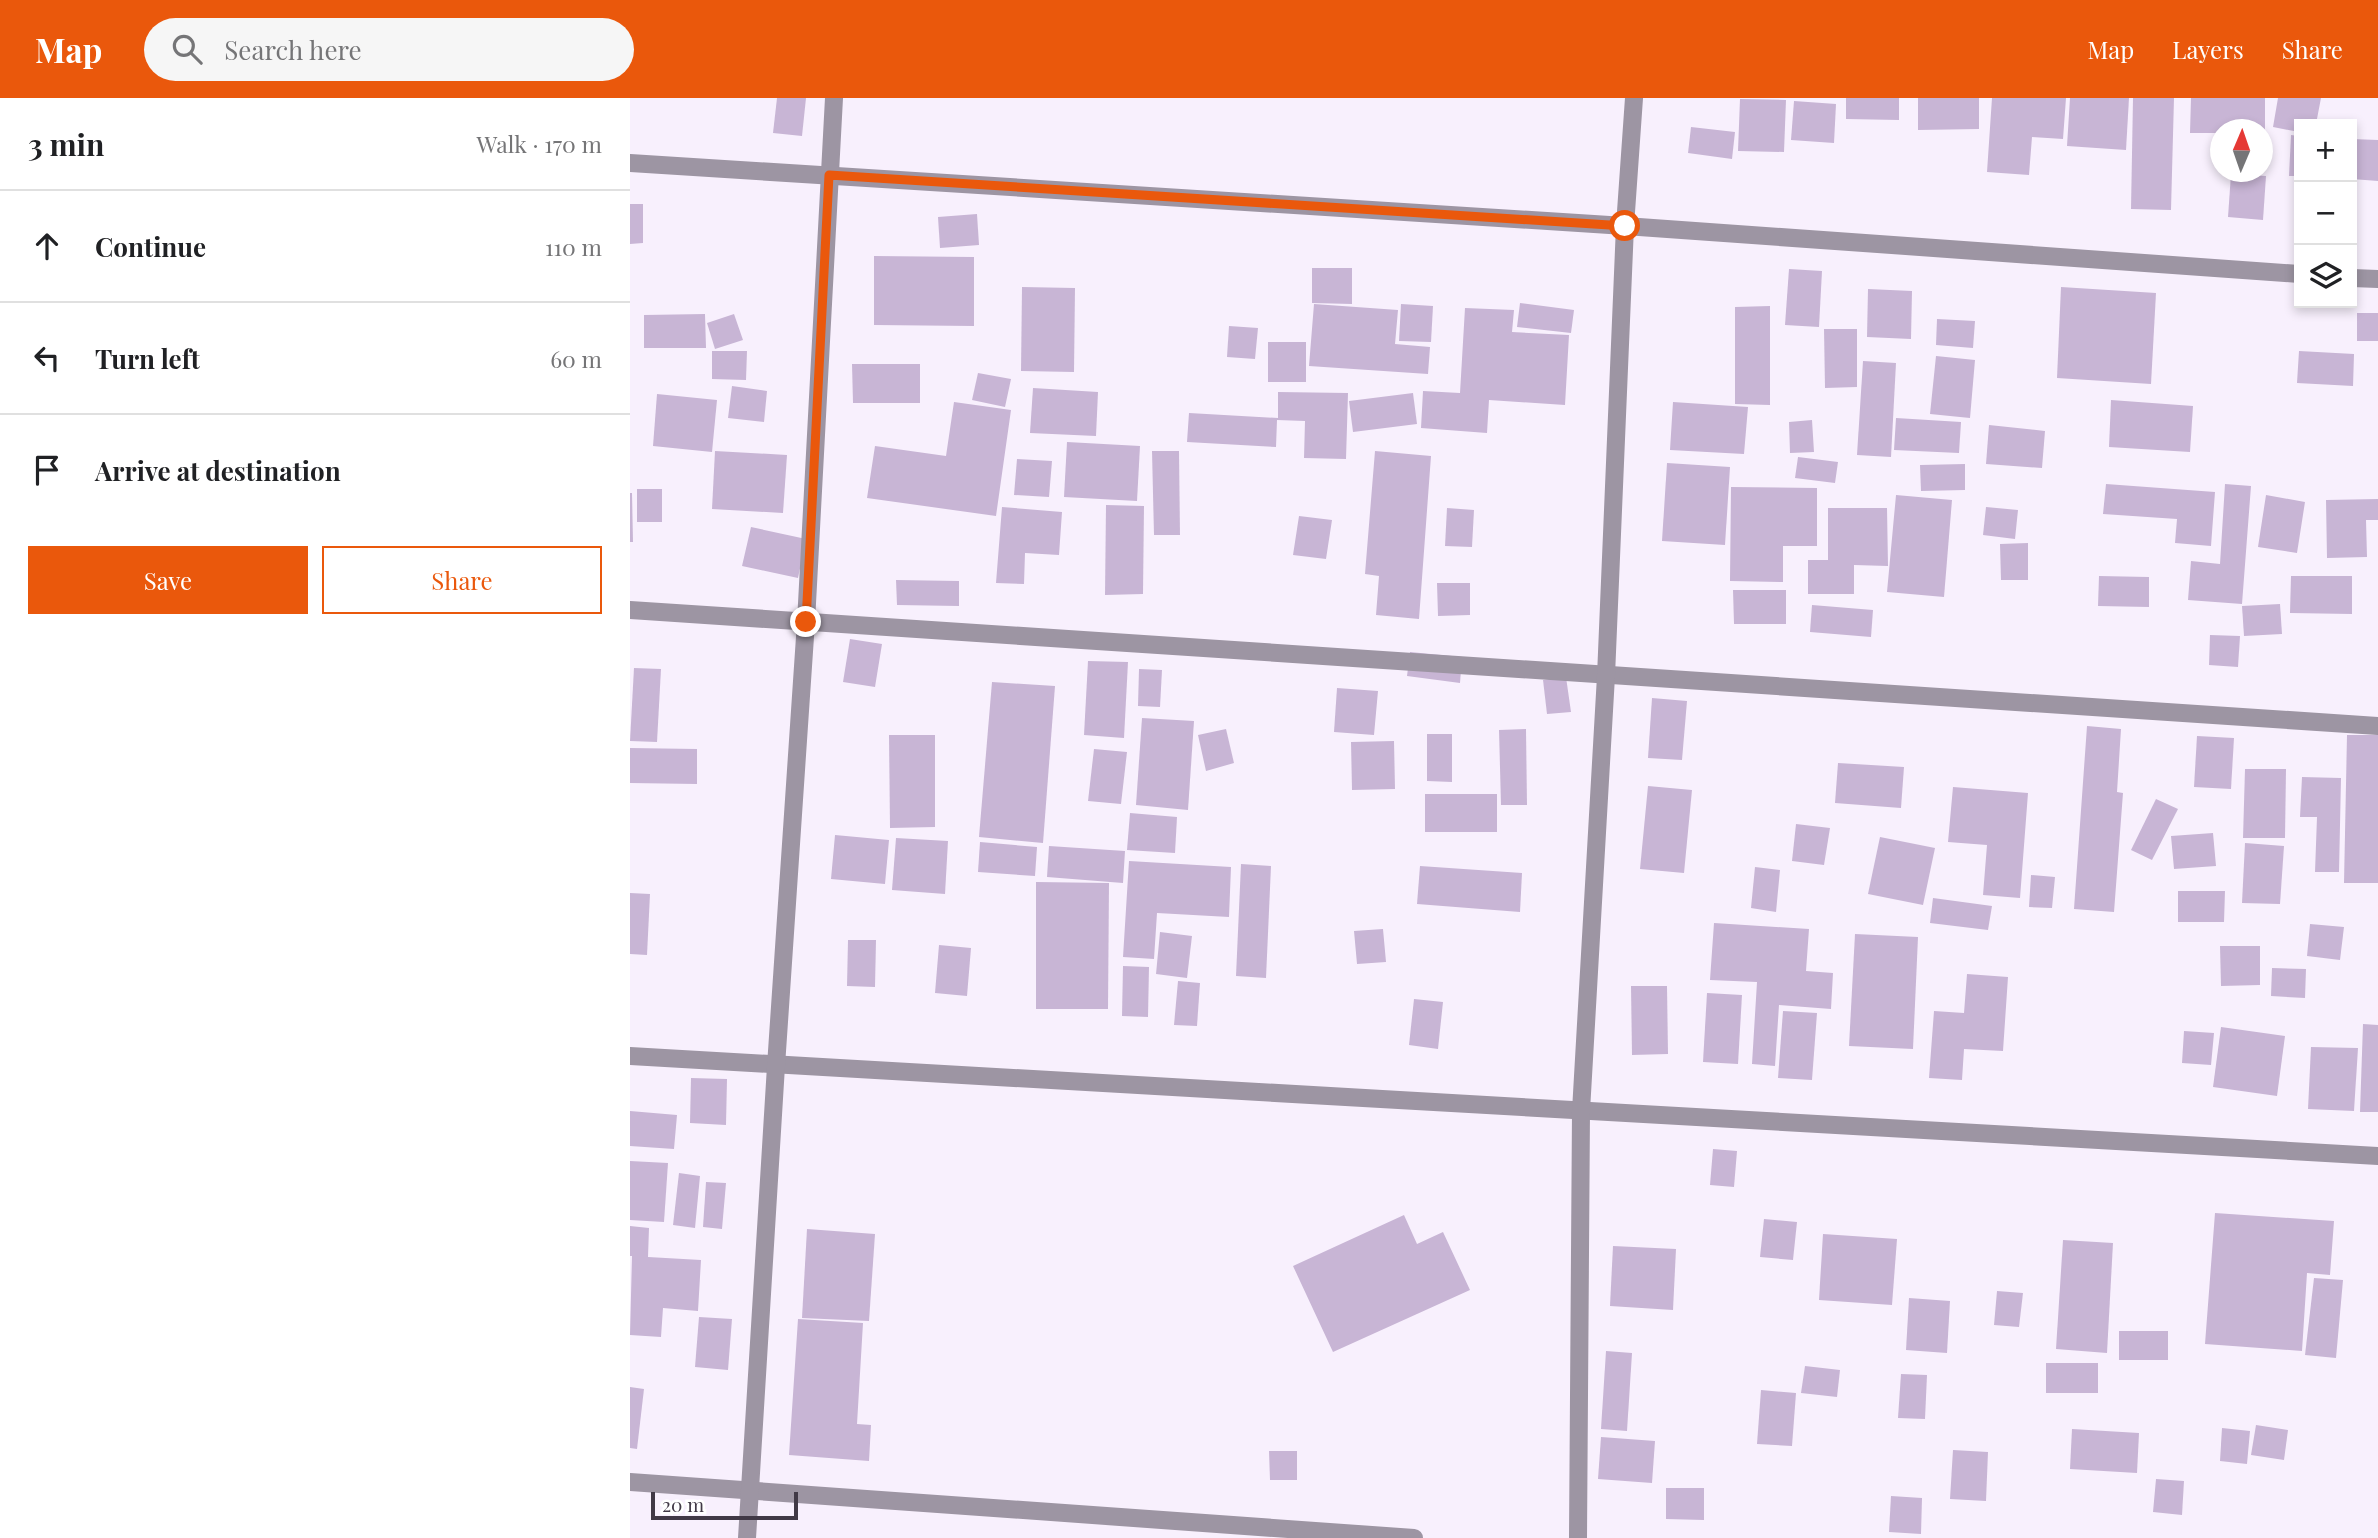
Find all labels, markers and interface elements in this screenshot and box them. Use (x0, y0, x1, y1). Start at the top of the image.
search box (144, 18, 634, 81)
text: Map (35, 27, 102, 71)
icon: search (168, 30, 206, 68)
text: Search here (224, 32, 362, 67)
text: Map (2088, 33, 2134, 65)
text: Layers (2172, 33, 2244, 65)
text: Share (2282, 33, 2343, 65)
north arrow (2210, 119, 2273, 182)
map controls (2294, 119, 2357, 308)
button: + (2294, 119, 2357, 182)
text: 3 min (28, 124, 104, 164)
text: Walk · 170 m (477, 128, 602, 159)
button: − (2294, 182, 2357, 245)
route start (1609, 210, 1640, 241)
icon: ahead (28, 227, 66, 265)
text: Continue (95, 229, 206, 264)
text: 110 m (545, 231, 602, 262)
button: layers (2294, 245, 2357, 308)
icon: left (28, 339, 66, 377)
text: Turn left (95, 341, 200, 376)
text: 60 m (550, 343, 602, 374)
icon: arrive (28, 451, 66, 489)
text: Arrive at destination (95, 453, 341, 488)
button: Save (28, 546, 308, 614)
button: Share (322, 546, 602, 614)
route end (790, 606, 821, 637)
scale bar (651, 1489, 798, 1521)
text: 20 m (662, 1491, 704, 1517)

